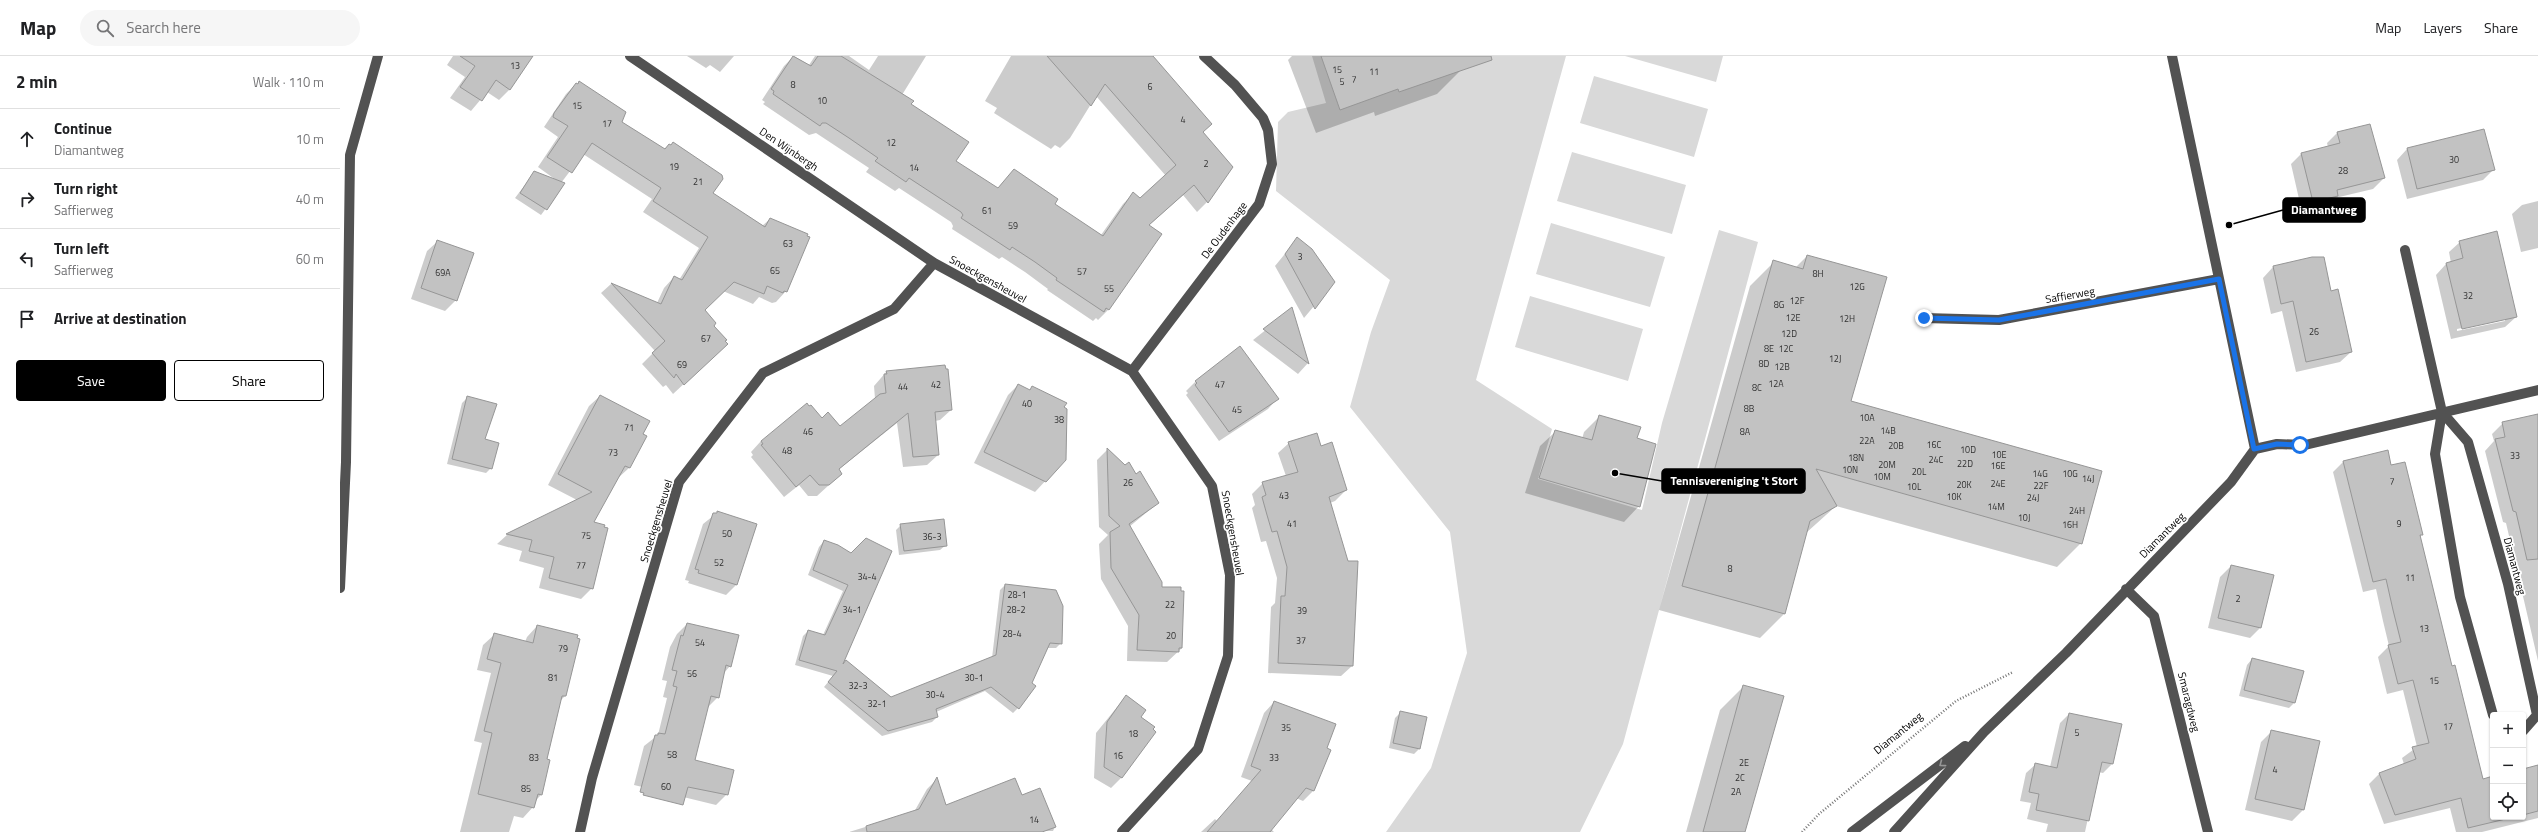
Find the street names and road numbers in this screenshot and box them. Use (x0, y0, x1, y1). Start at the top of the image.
street label: Den Wijnbergh (756, 123, 822, 175)
street label: De Oudenhage (1197, 198, 1251, 262)
street label: Snoeckgensheuvel (947, 251, 1029, 307)
street label: Saffierweg (2044, 283, 2096, 307)
street label: Snoeckgensheuvel (636, 478, 676, 564)
street label: Snoeckgensheuvel (1218, 489, 1248, 577)
street label: Diamantweg (2135, 508, 2189, 562)
street label: Diamantweg (2500, 535, 2530, 597)
street label: Smaragdweg (2174, 670, 2204, 734)
street label: Diamantweg (1870, 708, 1926, 758)

